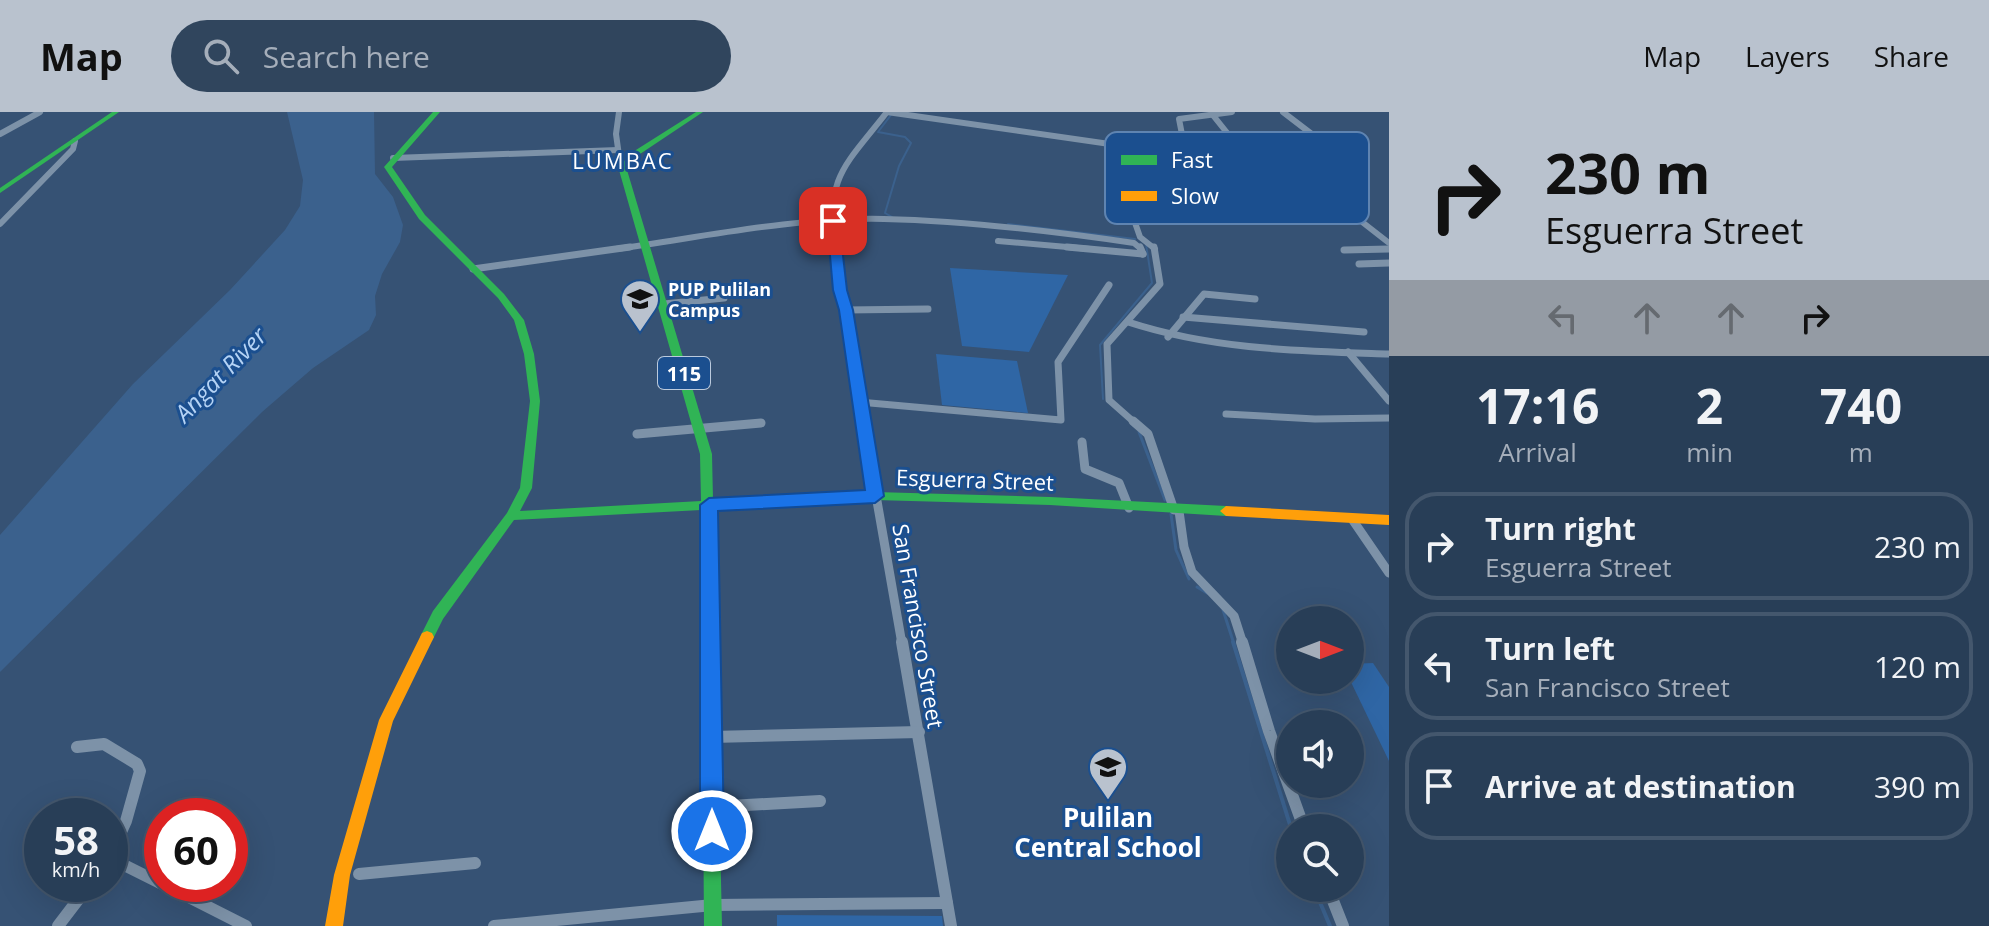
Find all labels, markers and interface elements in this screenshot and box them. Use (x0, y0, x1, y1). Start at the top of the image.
search box (171, 20, 731, 92)
text: Map (40, 30, 123, 82)
icon: search (199, 34, 243, 78)
text: Search here (263, 36, 430, 77)
text: Map (1643, 37, 1701, 75)
text: Layers (1745, 37, 1830, 75)
text: Share (1874, 37, 1949, 75)
legend (1105, 132, 1369, 224)
text: 230 m (1545, 134, 1711, 210)
text: Fast (1171, 144, 1213, 174)
icon: right (1413, 144, 1517, 248)
district label: LUMBAC (572, 145, 674, 175)
text: Slow (1171, 180, 1219, 210)
pin (799, 187, 867, 255)
icon: arrive (811, 199, 855, 243)
text: Esguerra Street (1545, 206, 1803, 255)
place label: PUP Pulilan Campus (668, 277, 771, 322)
school or university icon: PUP Pulilan Campus (619, 278, 661, 333)
icon: left (1541, 296, 1585, 340)
icon: ahead (1625, 296, 1669, 340)
icon: ahead (1709, 296, 1753, 340)
icon: right (1793, 296, 1837, 340)
water label: Angat River (165, 318, 275, 430)
road number: 115 (658, 357, 710, 389)
text: 17:16 (1476, 373, 1599, 438)
text: 2 (1696, 373, 1723, 438)
text: 740 (1820, 373, 1902, 438)
text: Arrival (1498, 434, 1577, 470)
text: min (1686, 434, 1733, 470)
text: m (1849, 434, 1873, 470)
street label: Esguerra Street (896, 461, 1055, 497)
text: Turn right (1485, 508, 1636, 549)
street label: San Francisco Street (886, 521, 952, 731)
icon: right (1417, 524, 1461, 568)
text: 230 m (1874, 526, 1961, 567)
text: Esguerra Street (1485, 549, 1672, 585)
north arrow (1276, 606, 1364, 694)
map controls (1276, 606, 1364, 902)
text: Turn left (1485, 628, 1615, 669)
icon: left (1417, 644, 1461, 688)
text: 120 m (1874, 646, 1961, 687)
text: San Francisco Street (1485, 669, 1730, 705)
button: sound (1276, 710, 1364, 798)
school or university icon: Pulilan Central School (1087, 746, 1129, 801)
icon: arrive (1417, 764, 1461, 808)
text: Arrive at destination (1485, 766, 1796, 807)
text: 390 m (1874, 766, 1961, 807)
position arrow (670, 789, 754, 873)
speed limit sign: 60 (144, 798, 248, 902)
place label: Pulilan Central School (1014, 799, 1202, 865)
text: 58 (53, 812, 99, 867)
button: search (1276, 814, 1364, 902)
text: km/h (52, 856, 100, 883)

